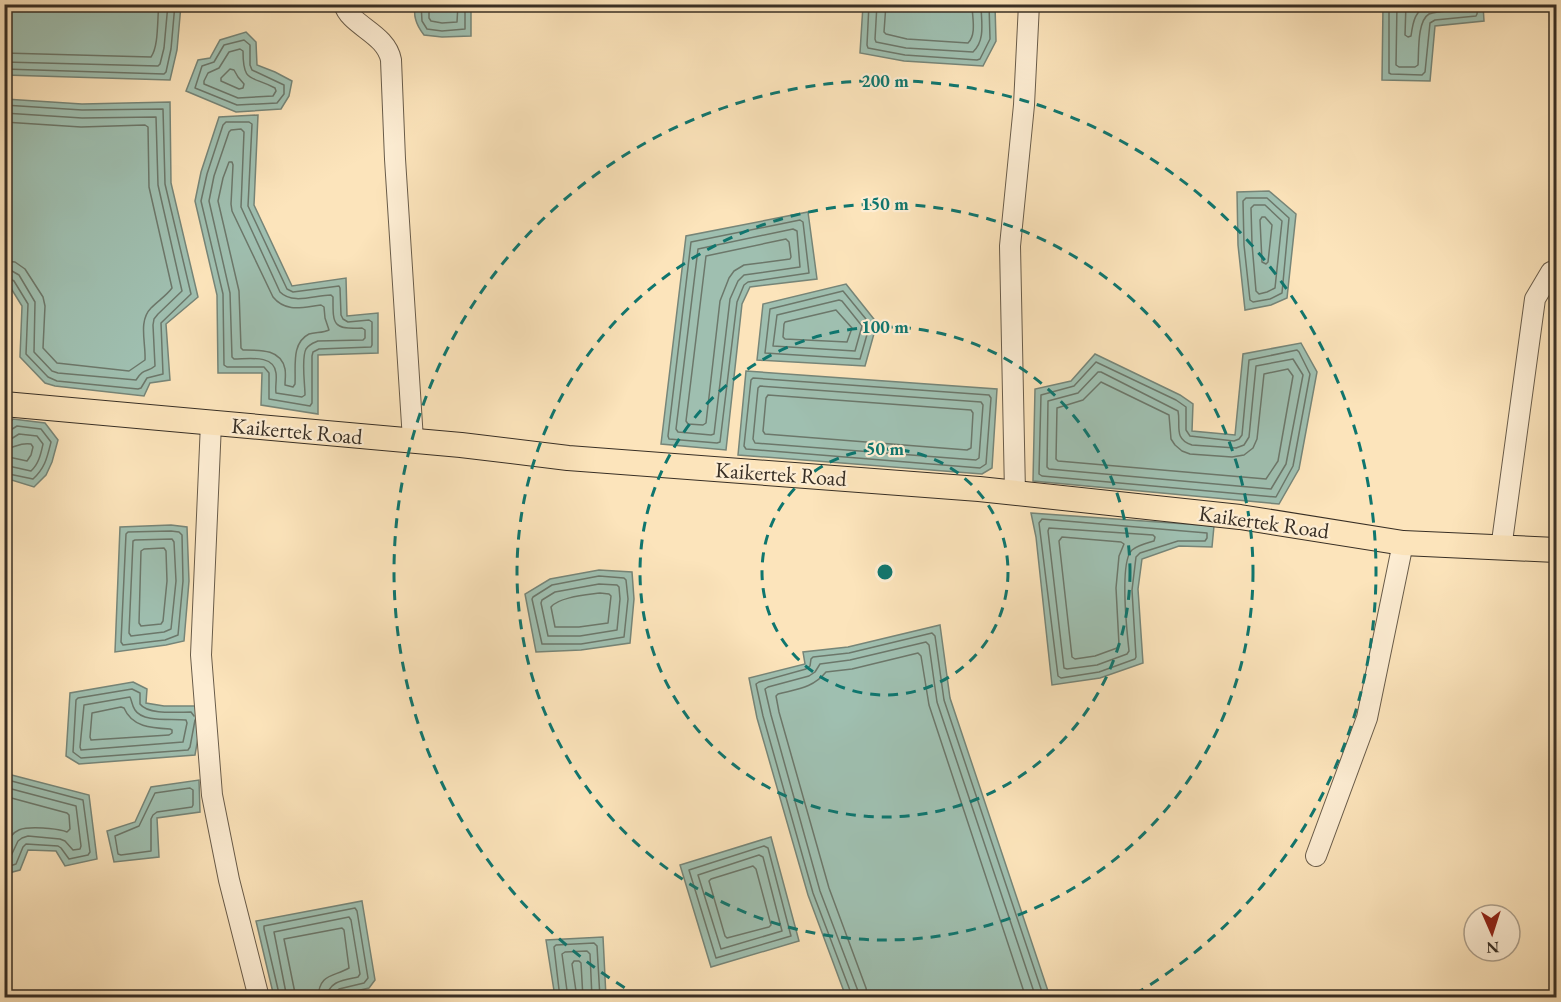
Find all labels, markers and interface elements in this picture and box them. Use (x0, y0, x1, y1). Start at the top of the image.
text: 200 m (861, 69, 909, 92)
text: 150 m (861, 192, 909, 215)
text: 100 m (861, 315, 909, 338)
street label: Kaikertek Road (230, 411, 365, 451)
text: 50 m (866, 437, 904, 460)
street label: Kaikertek Road (714, 455, 849, 493)
street label: Kaikertek Road (1197, 498, 1332, 546)
centre of rings (875, 562, 895, 582)
north arrow (1462, 903, 1522, 963)
text: N (1486, 937, 1500, 958)

